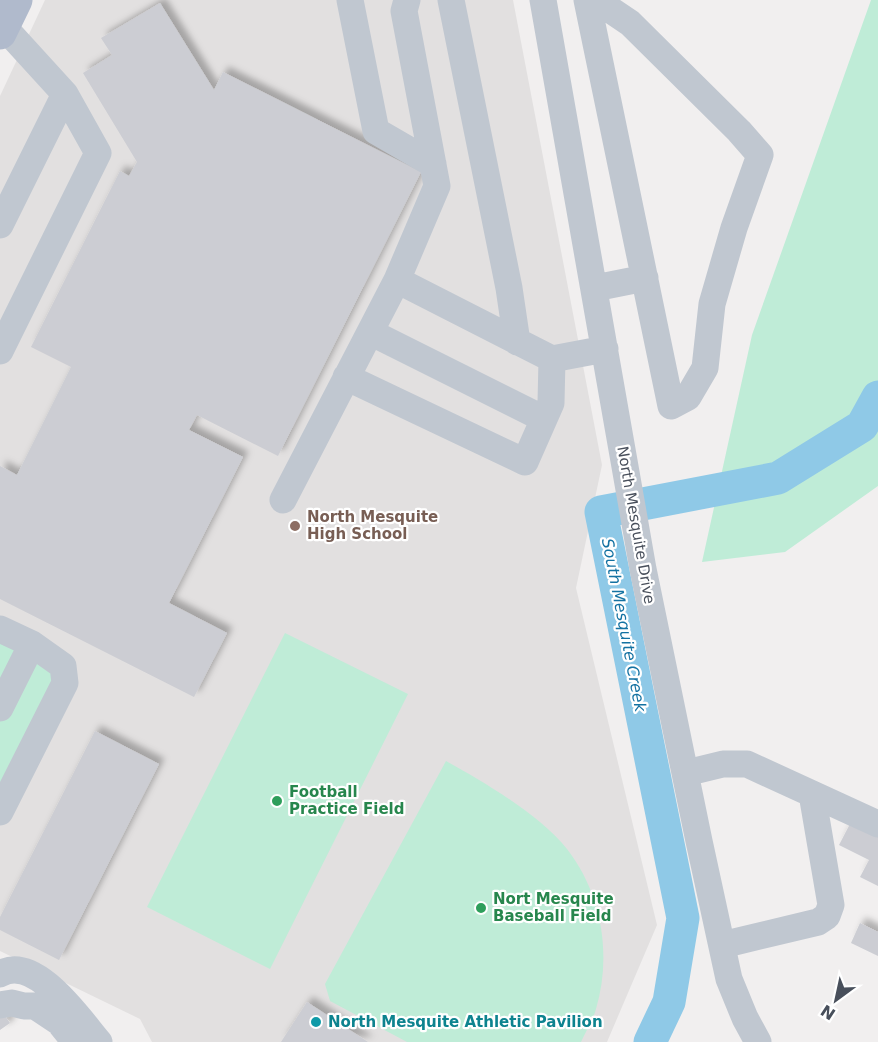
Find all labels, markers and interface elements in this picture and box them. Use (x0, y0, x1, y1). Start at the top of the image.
street label: North Mesquite Drive (613, 445, 659, 605)
place label: North Mesquite High School (307, 508, 438, 543)
marker: North Mesquite High School (288, 519, 302, 533)
water label: South Mesquite Creek (598, 537, 650, 714)
place label: Football Practice Field (289, 783, 404, 818)
marker: Football Practice Field (270, 794, 284, 808)
place label: Nort Mesquite Baseball Field (493, 890, 614, 925)
marker: Nort Mesquite Baseball Field (474, 901, 488, 915)
north arrow (806, 970, 866, 1030)
text: N (817, 1001, 839, 1024)
place label: North Mesquite Athletic Pavilion (328, 1013, 603, 1031)
marker: North Mesquite Athletic Pavilion (309, 1015, 323, 1029)

